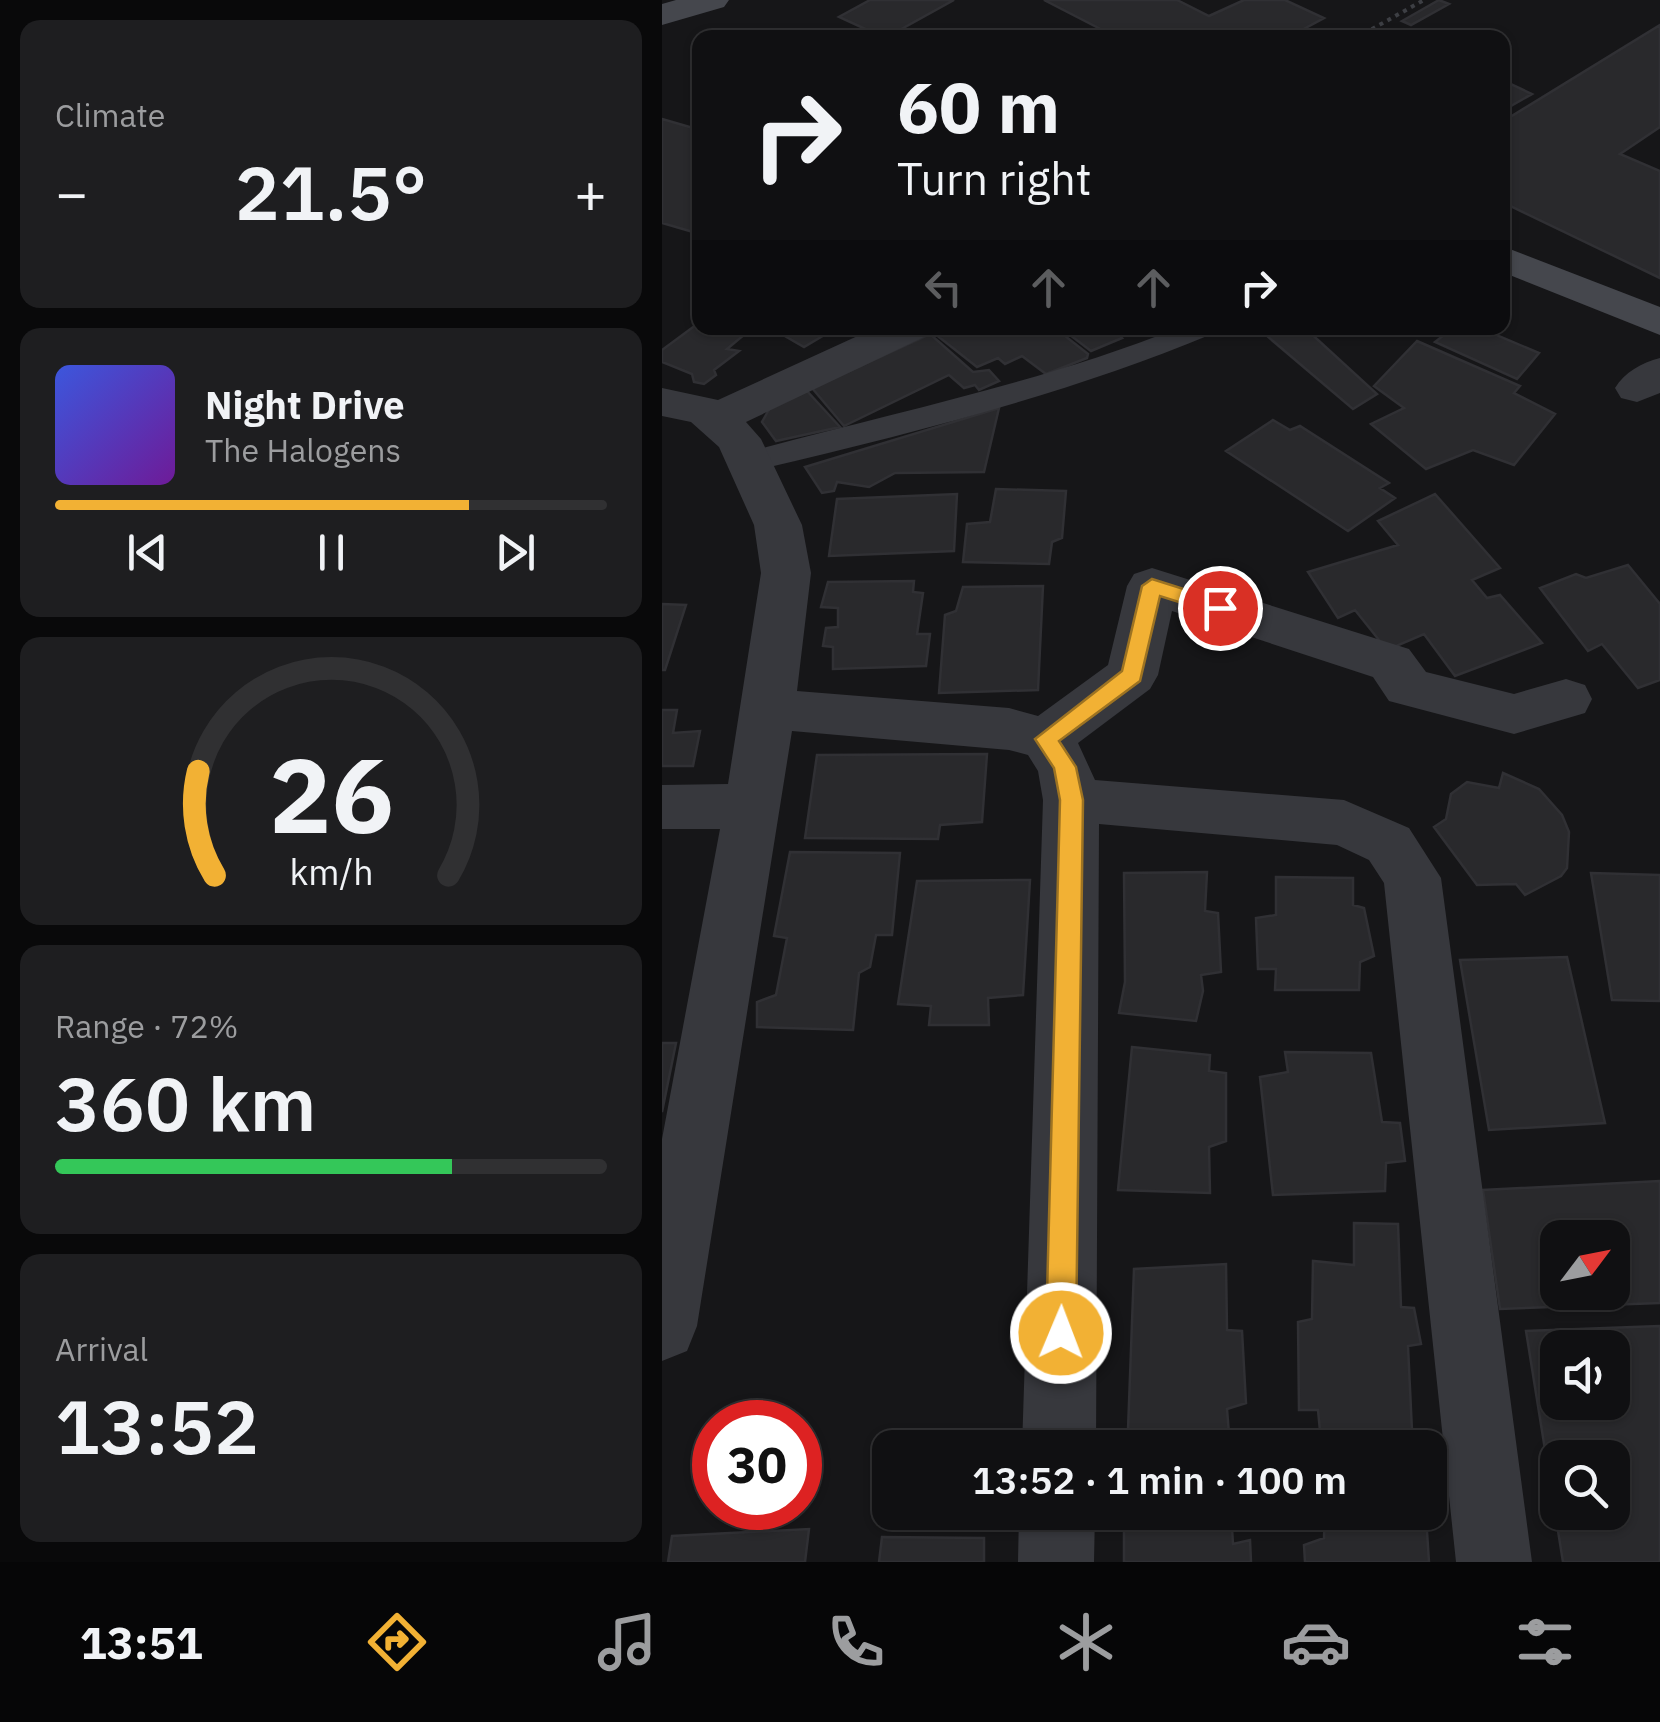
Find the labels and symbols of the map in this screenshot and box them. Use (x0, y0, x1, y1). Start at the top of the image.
pin (1178, 566, 1263, 651)
north arrow (1540, 1220, 1630, 1310)
position arrow (1009, 1281, 1113, 1385)
speed limit sign: 30 (692, 1400, 822, 1530)

